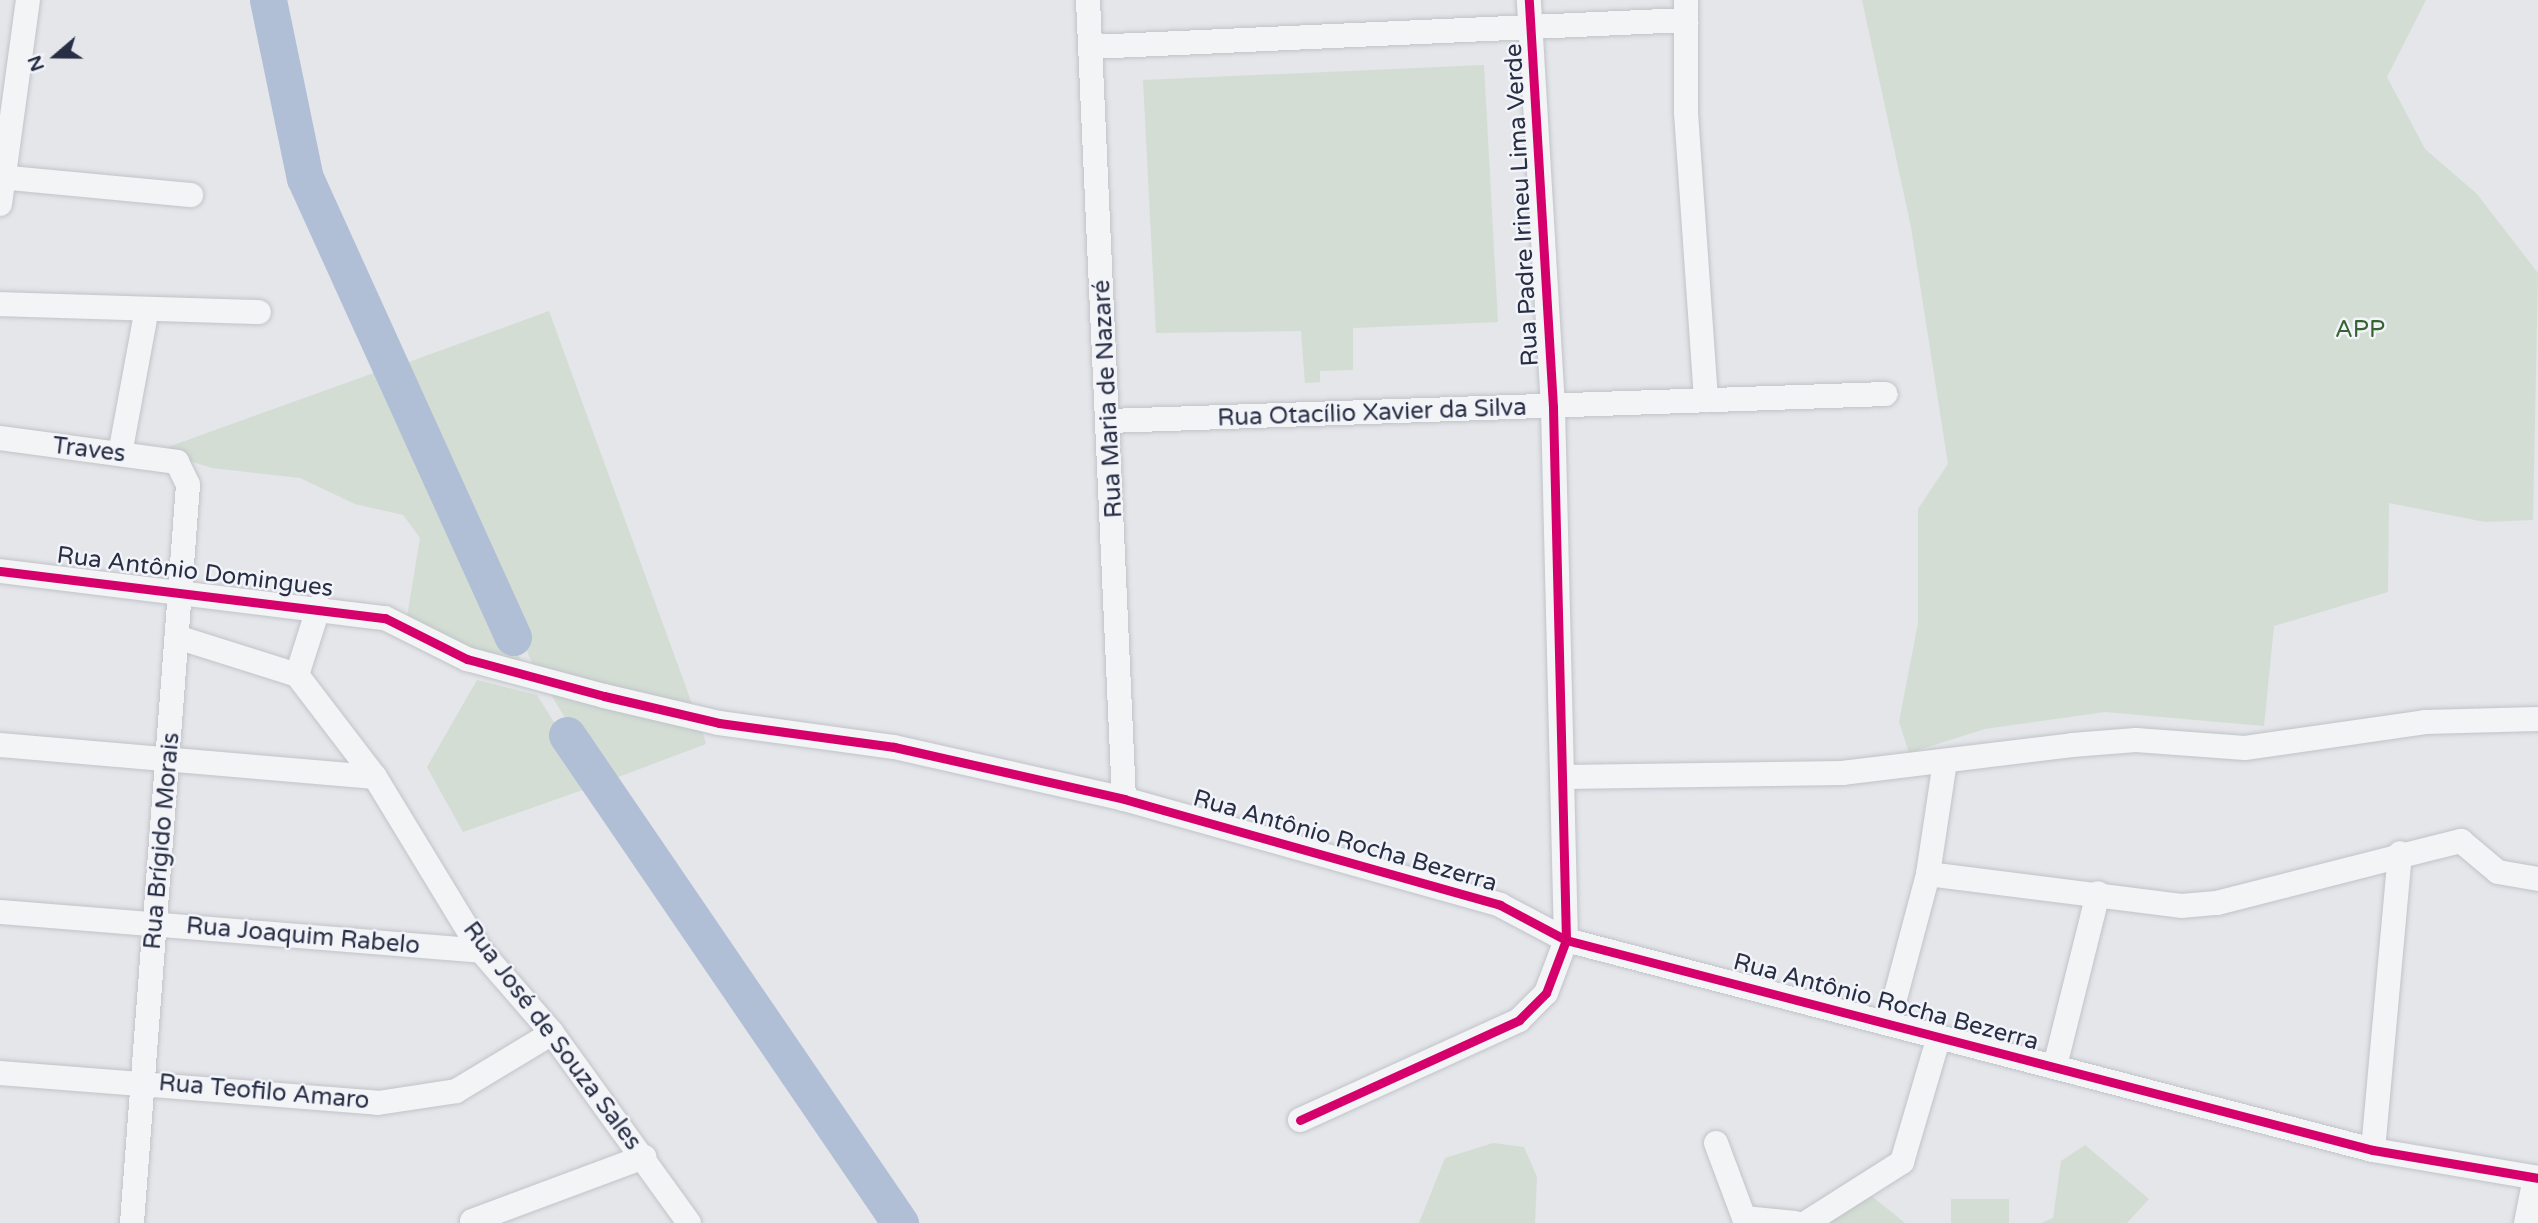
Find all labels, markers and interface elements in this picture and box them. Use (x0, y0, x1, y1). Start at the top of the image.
north arrow (21, 21, 91, 91)
street label: Rua Padre Irineu Lima Verde (1499, 43, 1545, 367)
text: N (23, 52, 49, 74)
street label: Rua Maria de Nazaré (1087, 279, 1129, 519)
park label: APP (2335, 316, 2385, 344)
street label: Rua Otacílio Xavier da Silva (1217, 393, 1527, 433)
street label: Traves (51, 431, 127, 469)
street label: Rua Antônio Domingues (55, 541, 335, 603)
street label: Rua Brígido Morais (138, 731, 186, 951)
street label: Rua Antônio Rocha Bezerra (1190, 784, 1500, 898)
street label: Rua Joaquim Rabelo (185, 911, 421, 961)
street label: Rua José de Souza Sales (457, 916, 647, 1156)
street label: Rua Antônio Rocha Bezerra (1730, 947, 2042, 1057)
street label: Rua Teofilo Amaro (157, 1068, 371, 1116)

